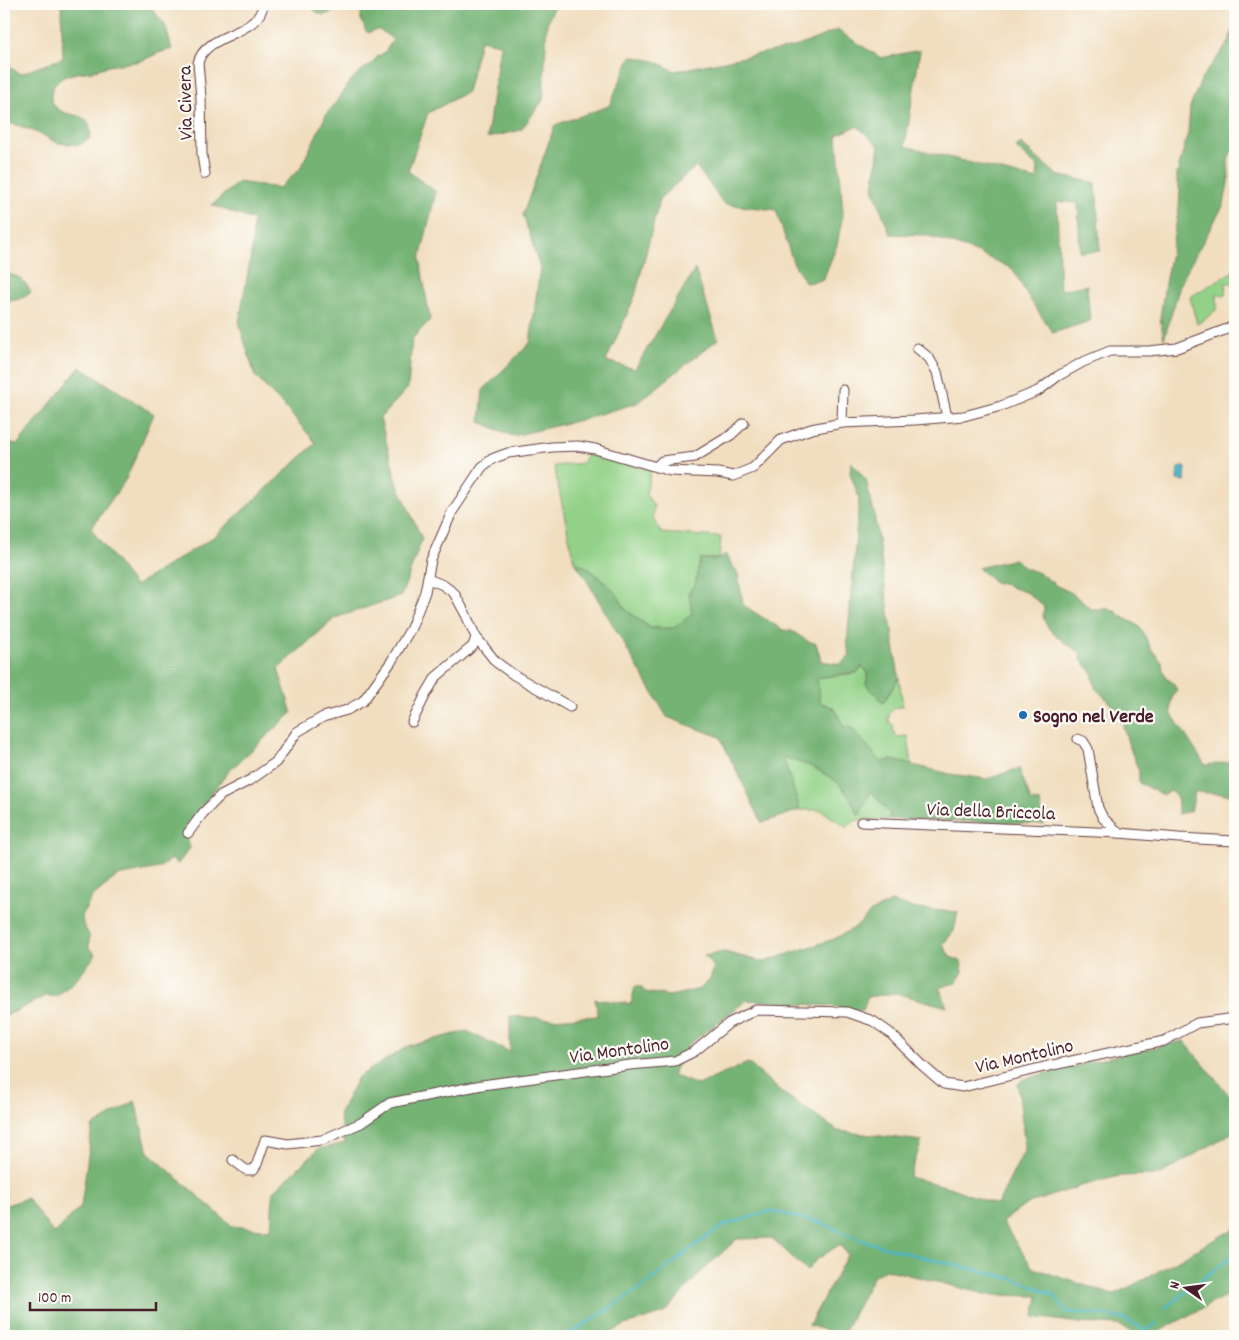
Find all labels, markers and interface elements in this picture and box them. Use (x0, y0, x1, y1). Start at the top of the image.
street label: Via Civera (172, 65, 202, 141)
place label: Sogno nel Verde (1033, 704, 1154, 732)
marker: Sogno nel Verde (1017, 709, 1029, 721)
street label: Via della Briccola (926, 797, 1056, 829)
street label: Via Montolino (568, 1031, 671, 1073)
street label: Via Montolino (973, 1033, 1077, 1083)
north arrow (1162, 1262, 1212, 1312)
text: N (1165, 1279, 1186, 1291)
scale bar (30, 1280, 156, 1312)
text: 100 m (38, 1288, 71, 1310)

